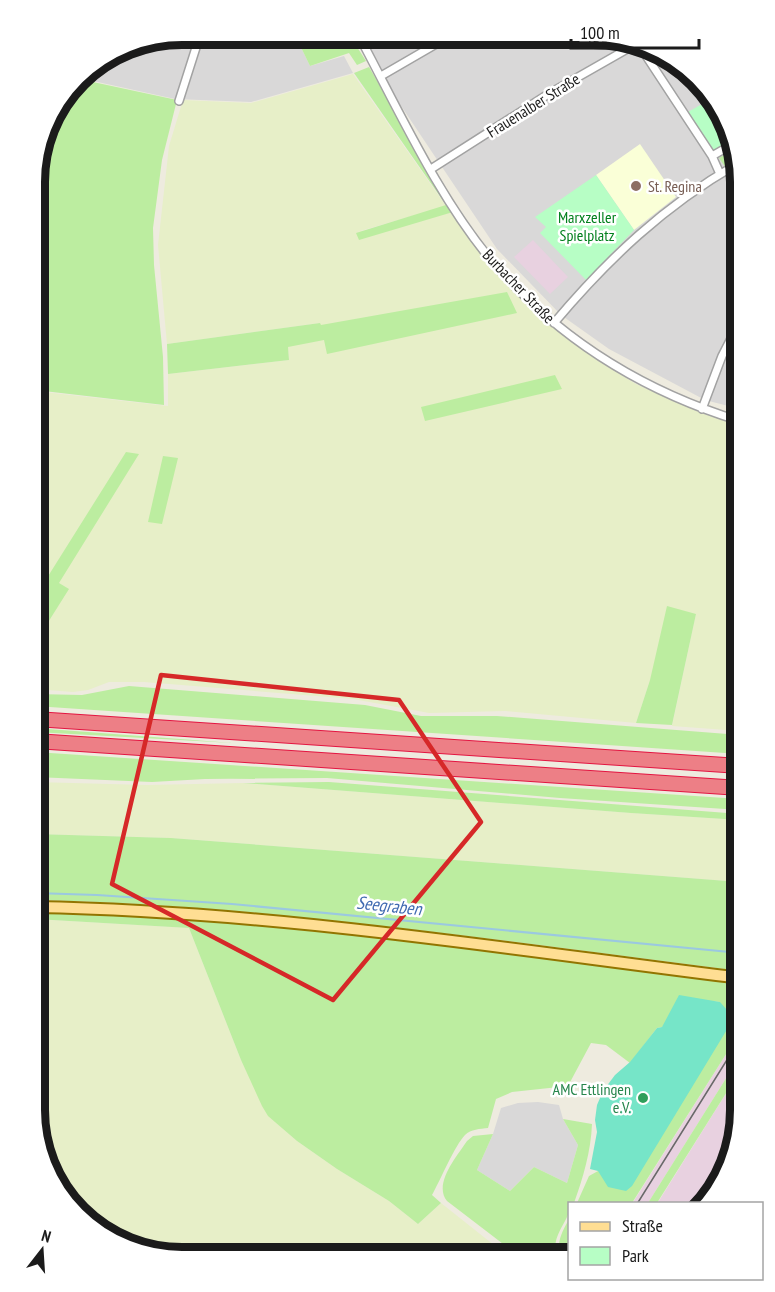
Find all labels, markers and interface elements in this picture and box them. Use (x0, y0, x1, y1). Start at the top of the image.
scale bar (571, 12, 698, 50)
text: 100 m (580, 21, 620, 44)
street label: Frauenalber Straße (483, 68, 583, 142)
place label: St. Regina (648, 176, 702, 196)
marker: St. Regina (629, 179, 643, 193)
park label: Marxzeller Spielplatz (558, 207, 617, 245)
street label: Burbacher Straße (479, 245, 559, 327)
water label: Seegraben (355, 891, 424, 920)
place label: AMC Ettlingen e.V. (553, 1079, 631, 1117)
marker: AMC Ettlingen e.V. (636, 1091, 650, 1105)
legend (568, 1202, 763, 1280)
text: Straße (622, 1214, 663, 1237)
north arrow (12, 1220, 72, 1280)
text: N (39, 1225, 53, 1246)
text: Park (622, 1244, 649, 1267)

